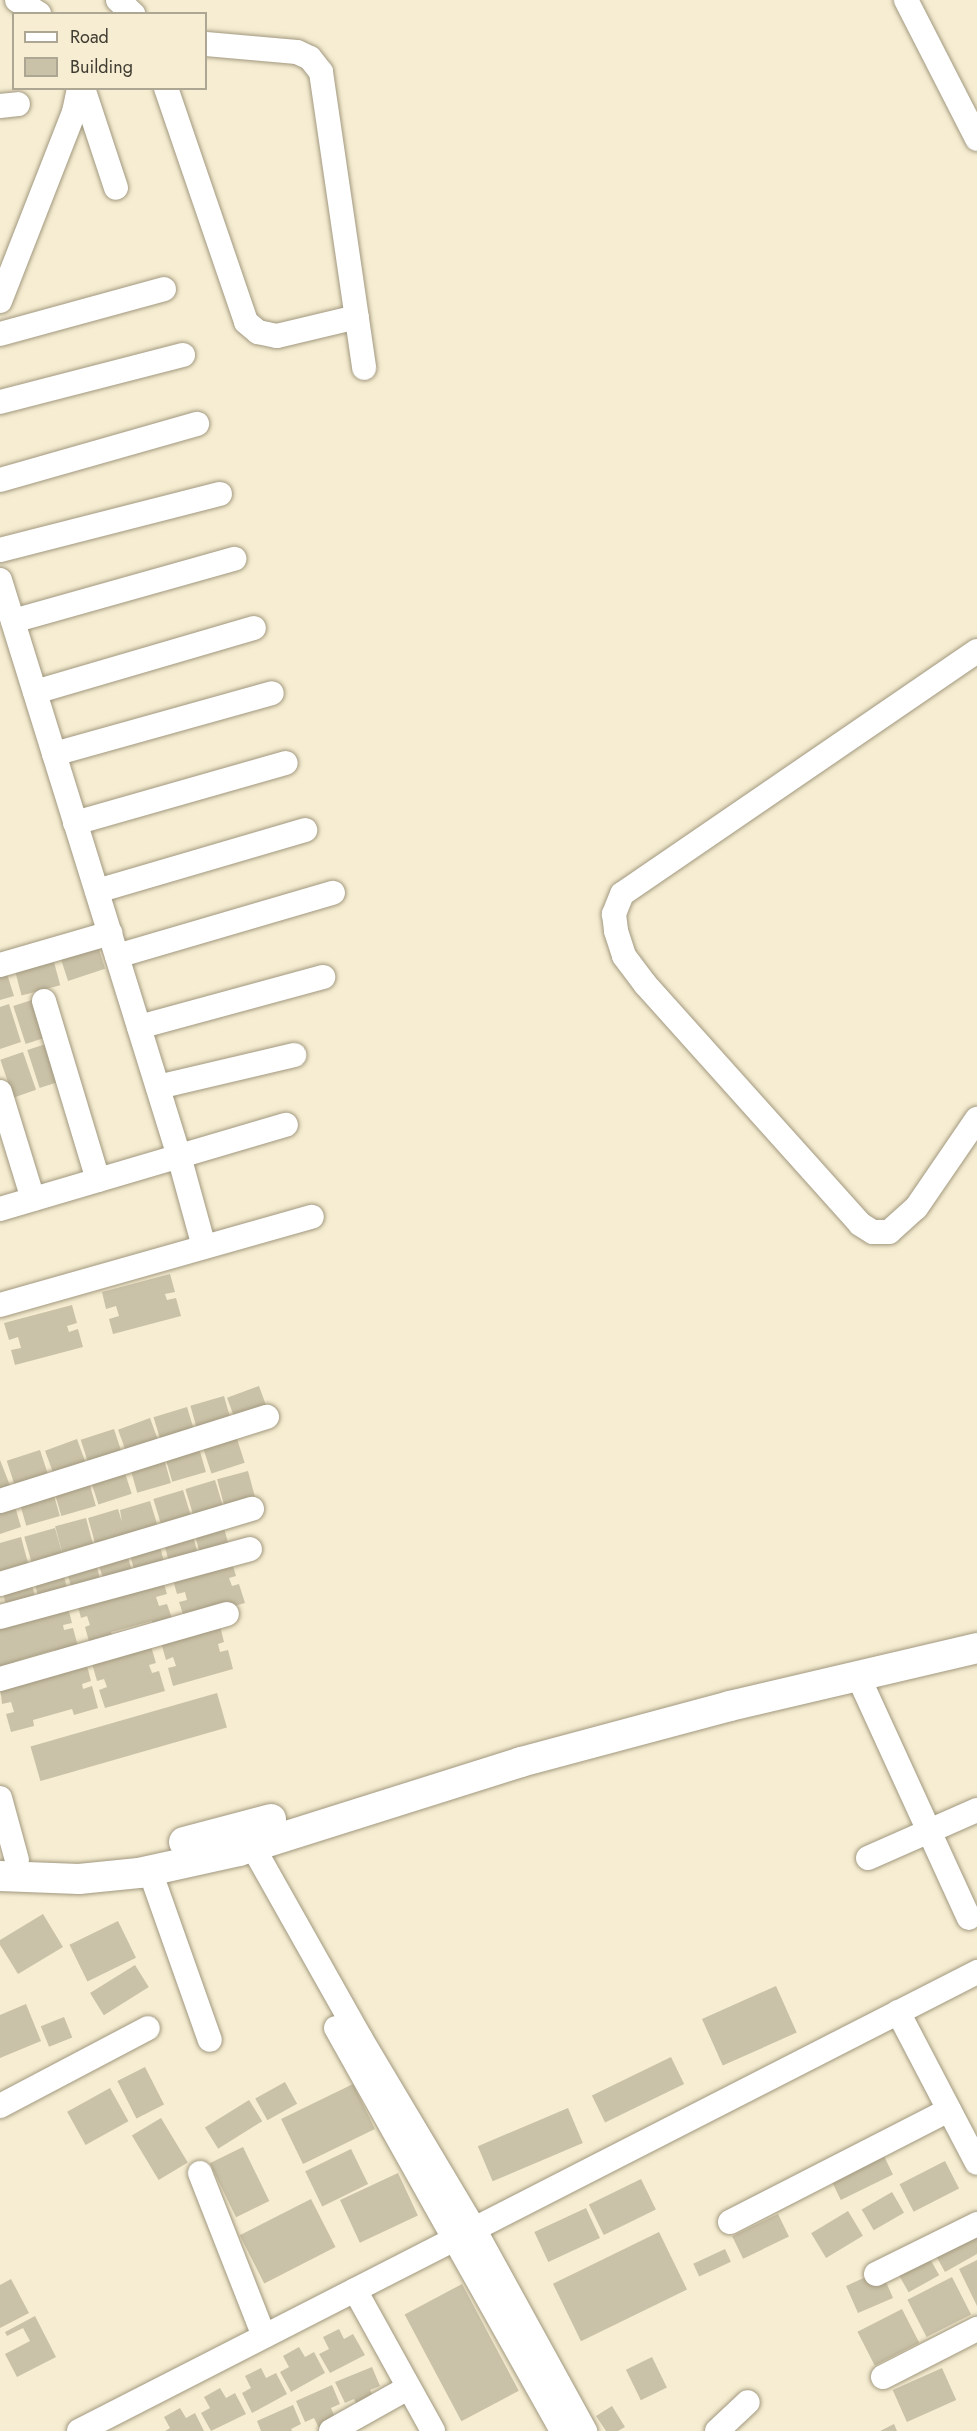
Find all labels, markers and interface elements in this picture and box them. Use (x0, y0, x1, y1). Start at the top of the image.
legend (12, 12, 207, 90)
text: Road (70, 24, 109, 50)
text: Building (70, 54, 133, 80)

